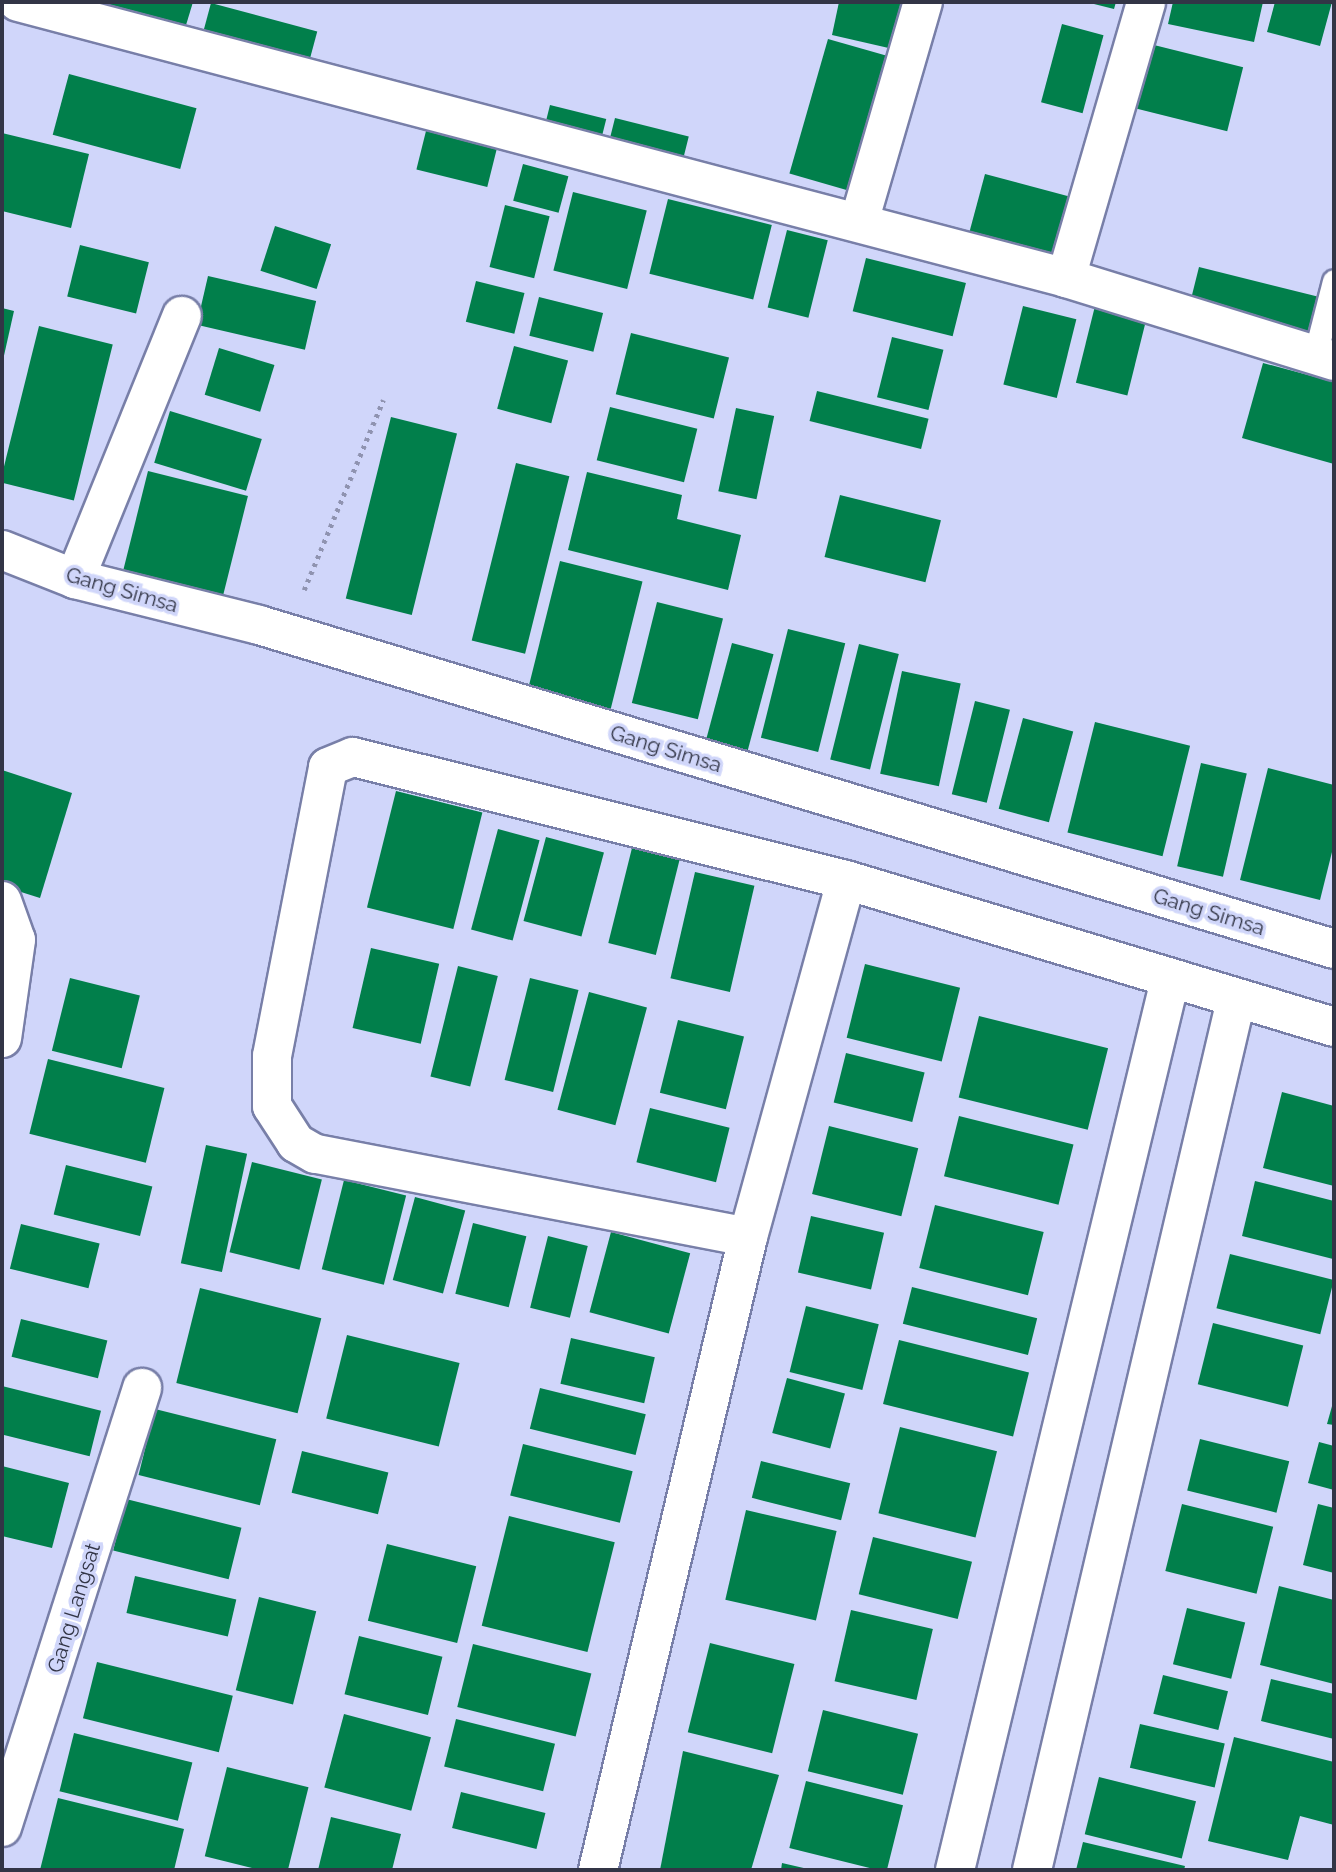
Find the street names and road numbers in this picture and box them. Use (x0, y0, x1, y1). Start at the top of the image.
street label: Gang Simsa (63, 562, 181, 618)
street label: Gang Simsa (607, 720, 725, 778)
street label: Gang Simsa (1150, 883, 1268, 941)
street label: Gang Langsat (42, 1540, 106, 1676)

